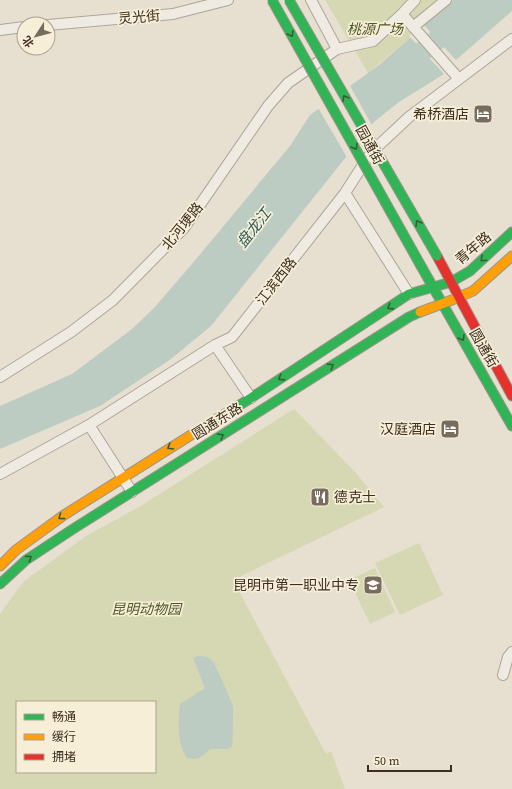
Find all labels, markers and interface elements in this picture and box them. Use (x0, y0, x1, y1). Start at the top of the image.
street label: 灵光街 (117, 5, 161, 29)
north arrow (16, 16, 56, 56)
park label: 桃源广场 (347, 19, 404, 39)
one-way arrow (287, 30, 294, 37)
text: 北 (19, 33, 38, 50)
one-way arrow (342, 95, 349, 102)
hotel icon: 希桥酒店 (472, 103, 494, 125)
place label: 希桥酒店 (413, 104, 469, 124)
street label: 园通街 (351, 122, 389, 168)
one-way arrow (350, 143, 357, 150)
street label: 北河埂路 (157, 198, 207, 254)
water label: 盘龙江 (231, 202, 277, 252)
one-way arrow (415, 220, 422, 227)
street label: 青年路 (450, 227, 496, 269)
street label: 江滨西路 (251, 253, 301, 309)
one-way arrow (480, 254, 488, 262)
one-way arrow (387, 302, 394, 309)
street label: 圆通街 (465, 325, 503, 371)
one-way arrow (457, 334, 464, 341)
one-way arrow (327, 364, 334, 371)
one-way arrow (278, 373, 285, 381)
street label: 圆通东路 (188, 398, 246, 444)
hotel icon: 汉庭酒店 (439, 418, 461, 440)
place label: 汉庭酒店 (380, 419, 436, 439)
one-way arrow (217, 433, 224, 440)
one-way arrow (167, 442, 174, 450)
restaurant icon: 德克士 (309, 486, 331, 508)
place label: 德克士 (334, 487, 376, 507)
one-way arrow (58, 512, 65, 520)
one-way arrow (25, 555, 32, 563)
school or university icon: 昆明市第一职业中专 (362, 574, 384, 596)
place label: 昆明市第一职业中专 (233, 575, 359, 595)
park label: 昆明动物园 (111, 599, 183, 619)
legend (16, 701, 156, 773)
text: 畅通 (52, 709, 76, 725)
text: 缓行 (52, 729, 76, 745)
scale bar (368, 747, 451, 773)
text: 拥堵 (52, 749, 76, 765)
text: 50 m (374, 753, 400, 769)

